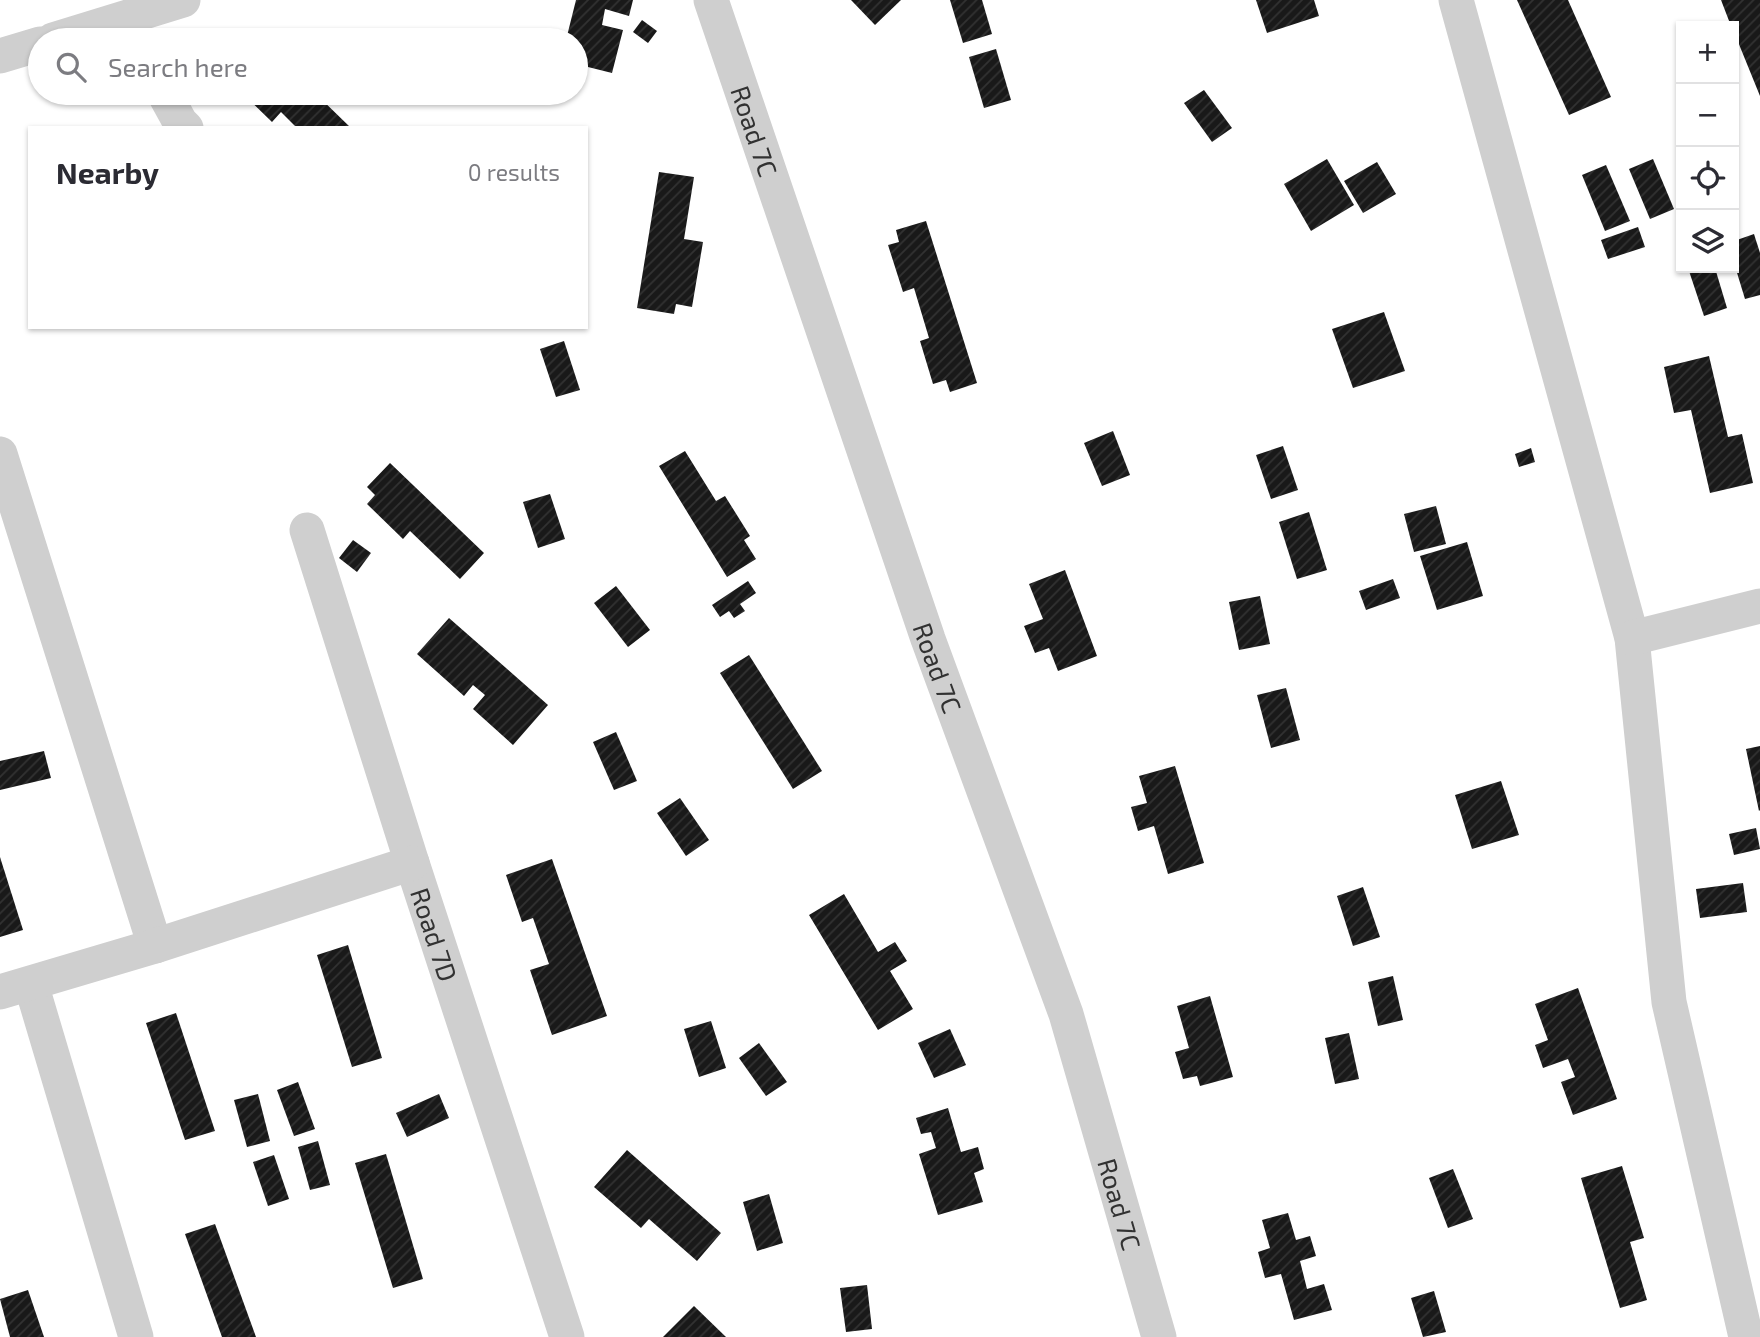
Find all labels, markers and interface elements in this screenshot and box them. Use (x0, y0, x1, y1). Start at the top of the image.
map controls (1676, 21, 1739, 273)
button: + (1676, 21, 1739, 84)
search box (28, 28, 588, 105)
icon: search (52, 48, 90, 86)
text: Search here (108, 51, 248, 82)
street label: Road 7C (726, 81, 785, 180)
button: − (1676, 84, 1739, 147)
button: locate (1676, 147, 1739, 210)
text: Nearby (56, 154, 159, 190)
text: 0 results (468, 158, 560, 186)
button: layers (1676, 210, 1739, 273)
street label: Road 7C (908, 618, 969, 717)
street label: Road 7D (406, 884, 465, 985)
street label: Road 7C (1093, 1154, 1149, 1253)

